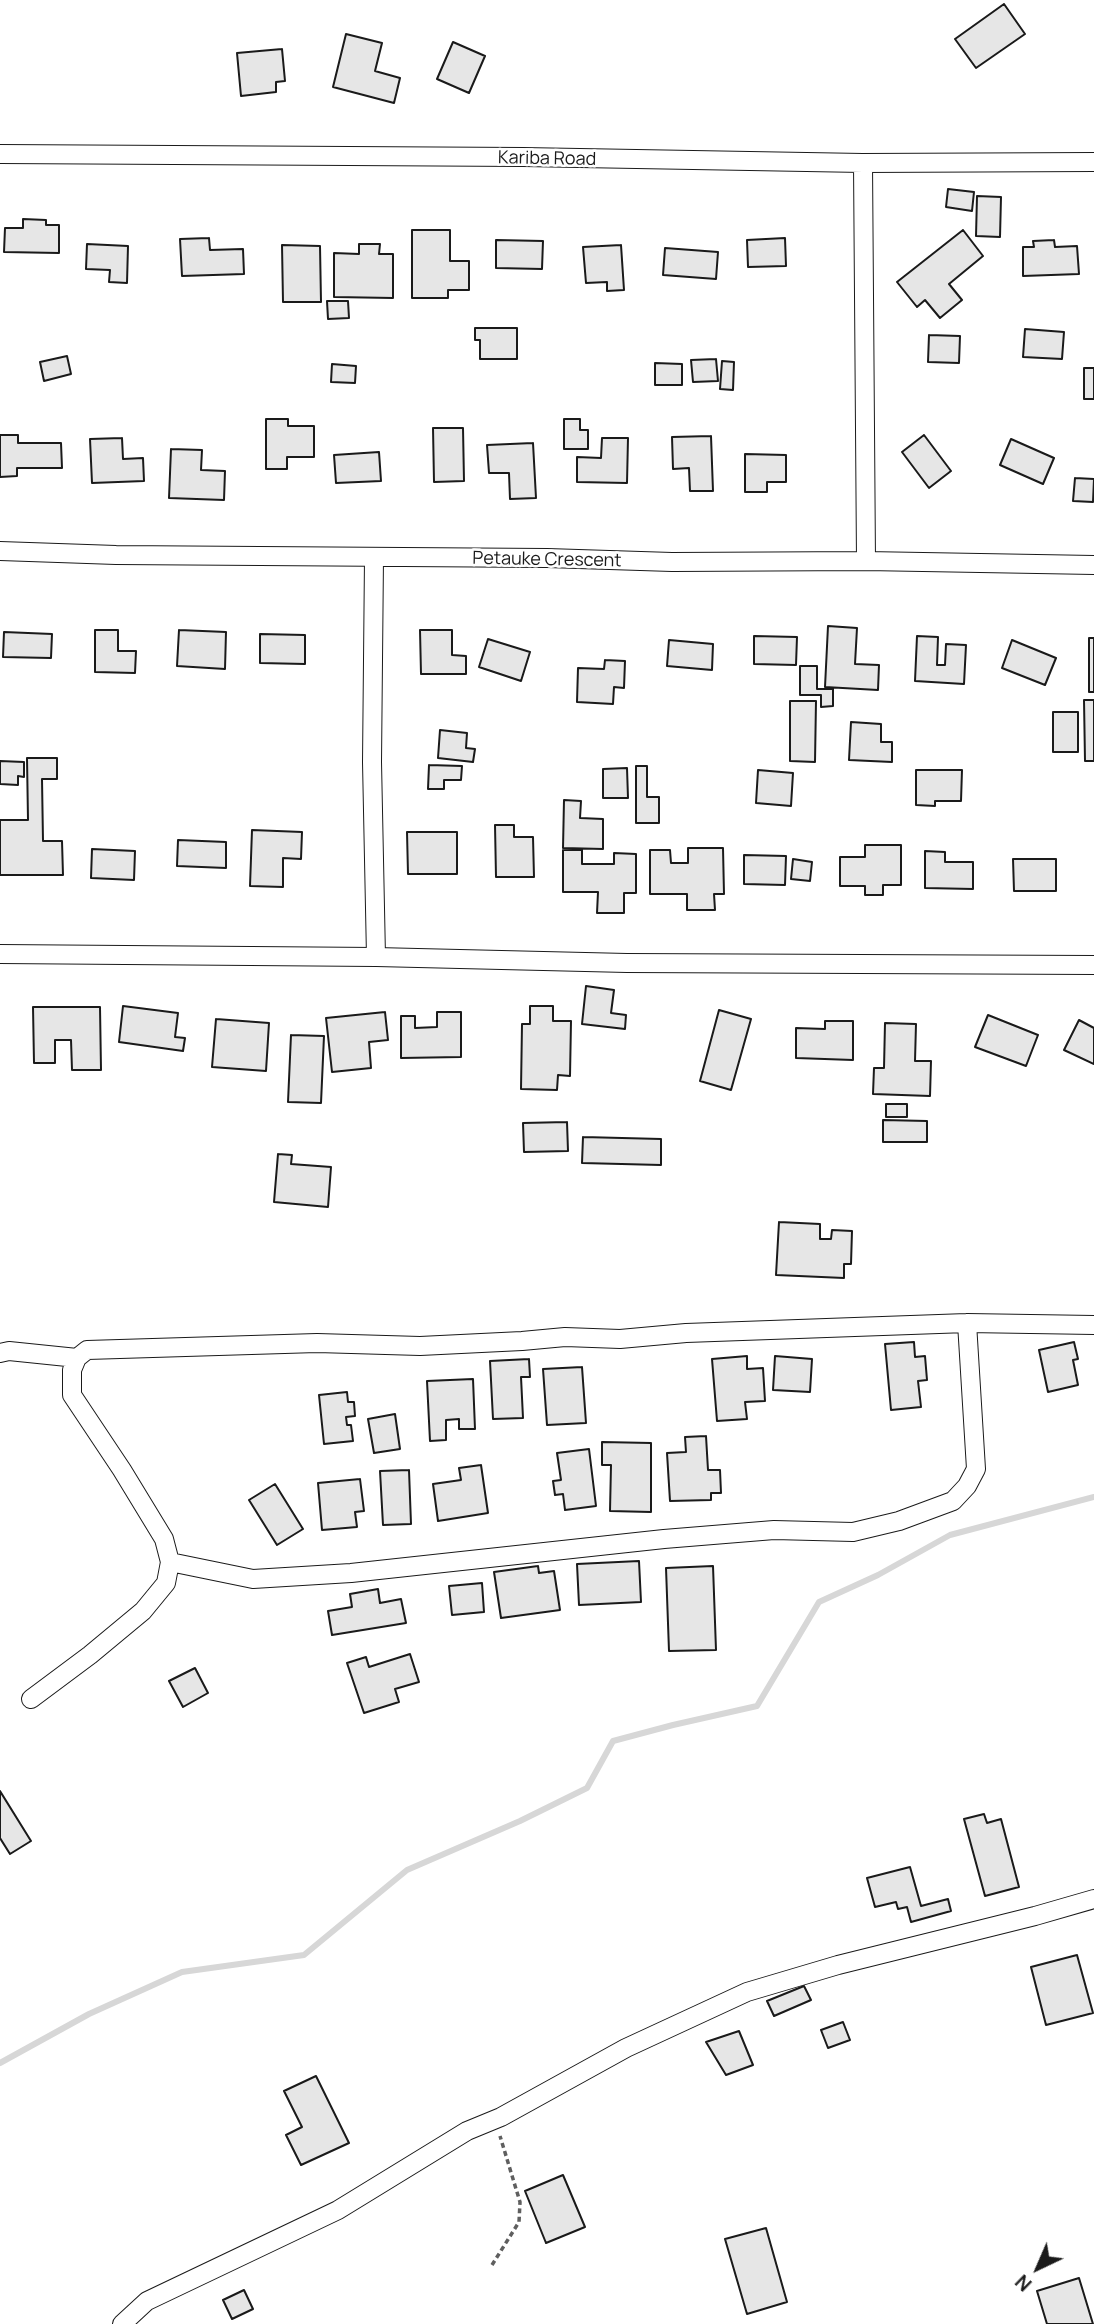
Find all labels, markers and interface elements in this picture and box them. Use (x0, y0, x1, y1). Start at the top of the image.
street label: Kariba Road (498, 147, 596, 171)
street label: Petauke Crescent (472, 548, 622, 572)
north arrow (1003, 2233, 1073, 2303)
text: N (1009, 2269, 1037, 2297)

